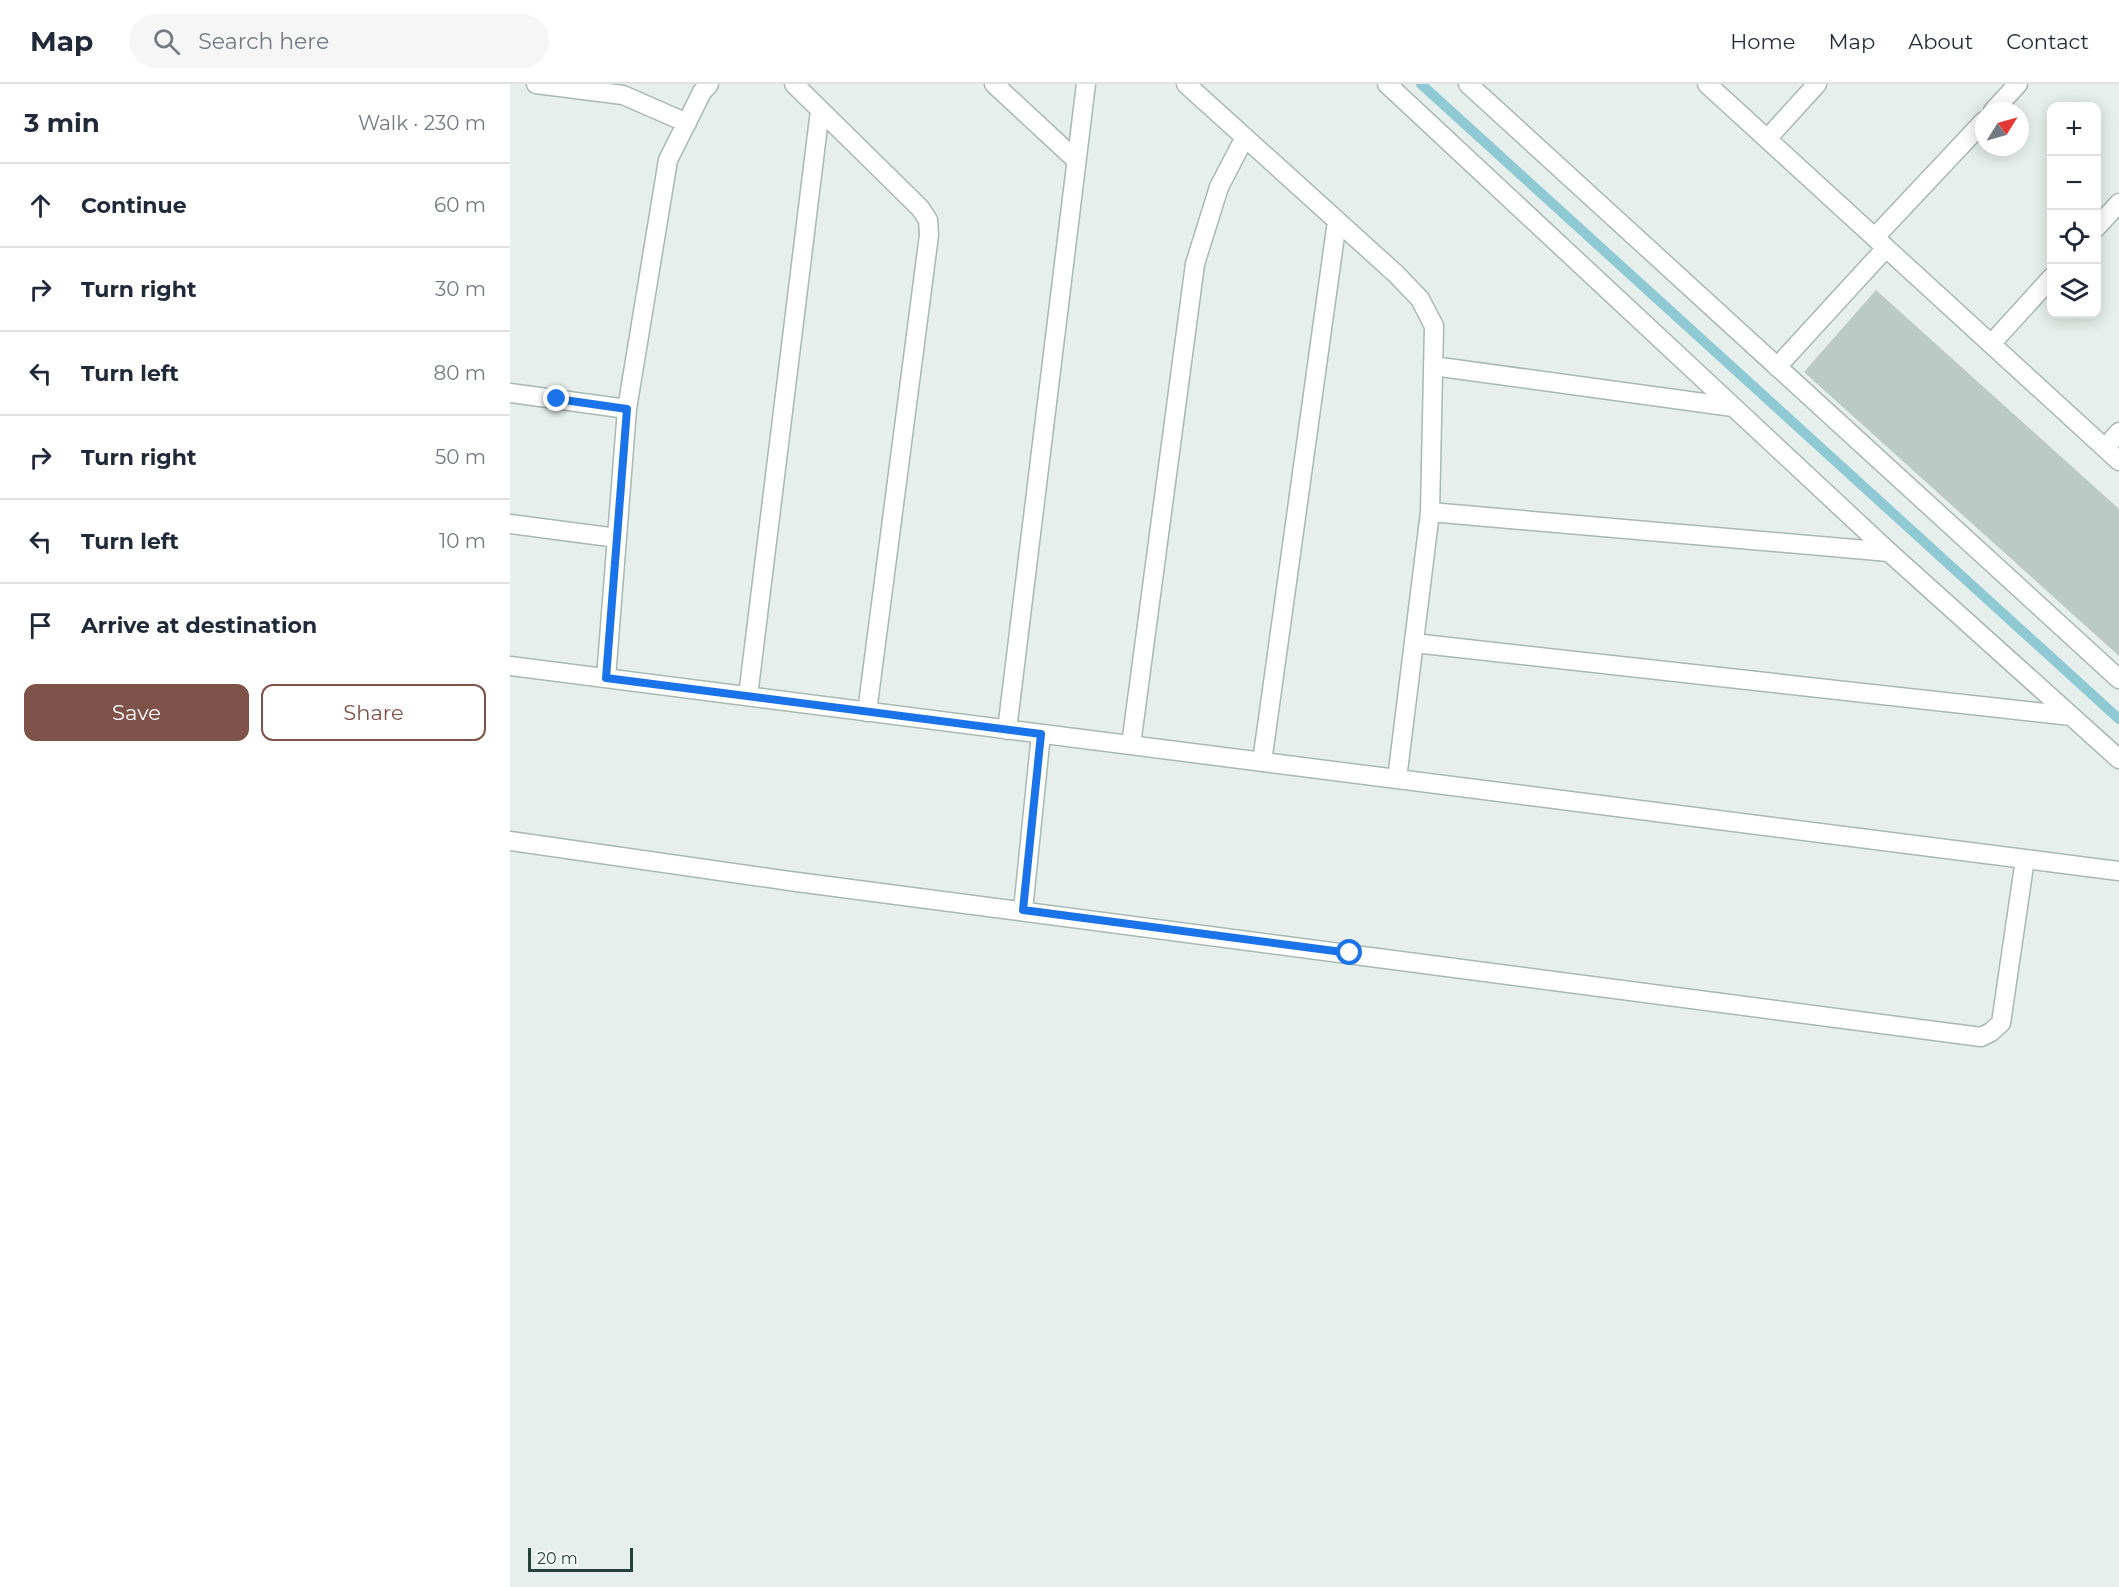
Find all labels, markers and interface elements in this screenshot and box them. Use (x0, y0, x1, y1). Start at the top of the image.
search box (129, 14, 549, 68)
text: Map (30, 24, 93, 58)
icon: search (150, 25, 183, 58)
text: Search here (198, 28, 329, 55)
text: Home (1730, 29, 1795, 54)
text: Map (1828, 29, 1875, 54)
text: About (1908, 29, 1973, 54)
text: Contact (2006, 29, 2089, 54)
north arrow (1975, 102, 2029, 156)
map controls (2047, 102, 2101, 318)
button: + (2047, 102, 2101, 156)
text: 3 min (24, 107, 100, 139)
text: Walk · 230 m (358, 111, 486, 135)
button: − (2047, 156, 2101, 210)
icon: ahead (24, 189, 57, 222)
text: Continue (81, 192, 187, 219)
text: 60 m (434, 193, 486, 217)
button: locate (2047, 210, 2101, 264)
button: layers (2047, 264, 2101, 318)
icon: right (24, 273, 57, 306)
text: Turn right (81, 276, 196, 303)
text: 30 m (435, 277, 486, 301)
icon: left (24, 357, 57, 390)
text: Turn left (81, 360, 179, 387)
text: 80 m (434, 361, 486, 385)
route end (543, 385, 569, 411)
icon: right (24, 441, 57, 474)
text: Turn right (81, 444, 196, 471)
text: 50 m (435, 445, 486, 469)
icon: left (24, 525, 57, 558)
text: Turn left (81, 528, 179, 555)
text: 10 m (439, 529, 486, 553)
icon: arrive (24, 609, 57, 642)
text: Arrive at destination (81, 612, 317, 639)
button: Save (24, 684, 249, 741)
button: Share (261, 684, 486, 741)
route start (1336, 939, 1362, 965)
scale bar (528, 1545, 633, 1572)
text: 20 m (537, 1549, 578, 1568)

